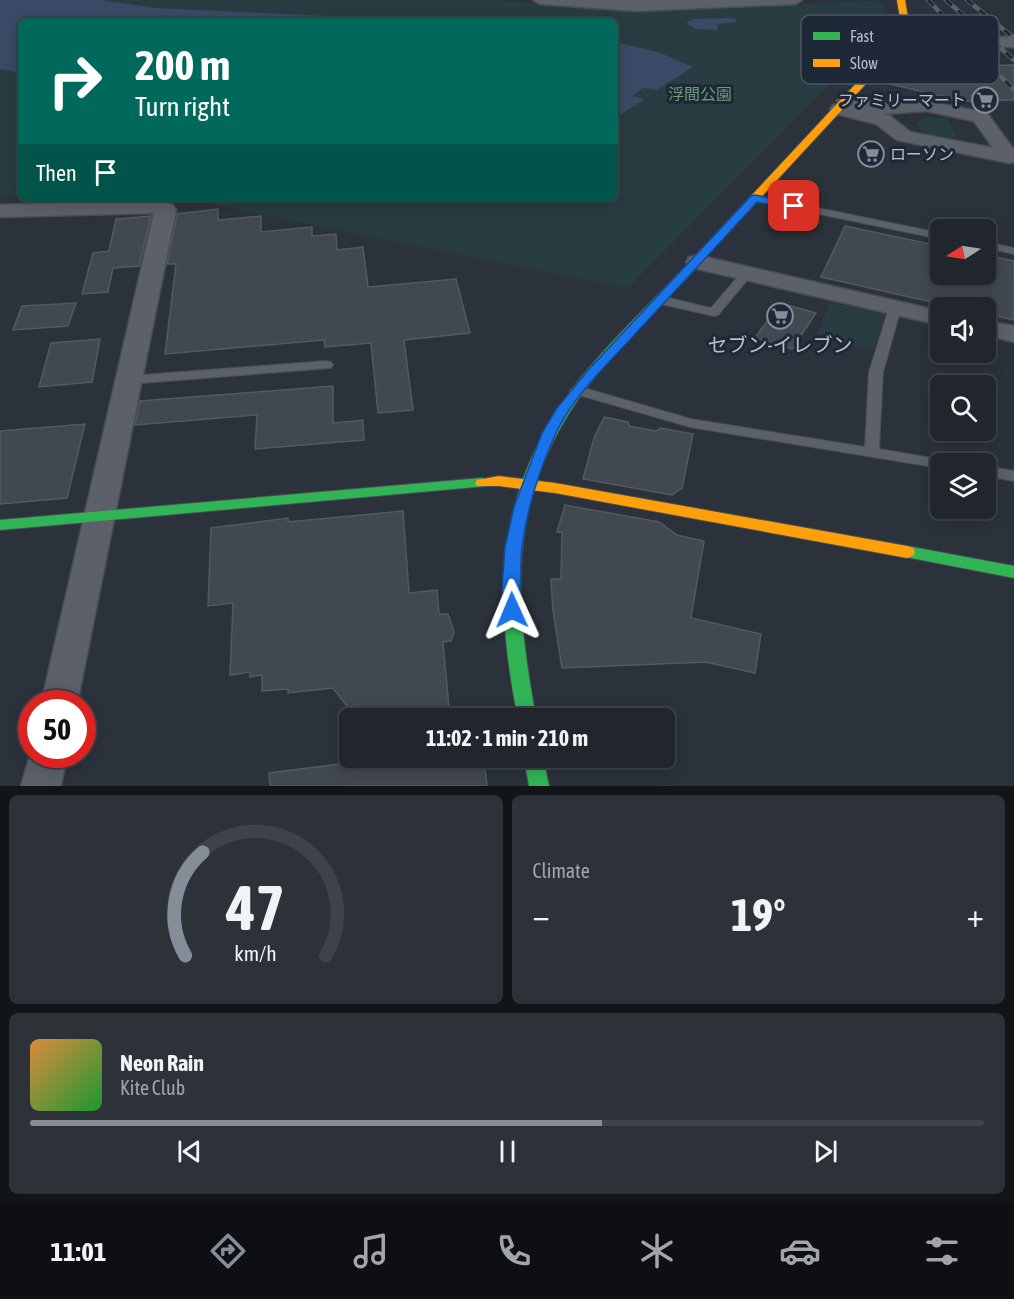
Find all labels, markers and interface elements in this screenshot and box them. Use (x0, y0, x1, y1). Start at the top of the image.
legend (801, 15, 999, 84)
text: Fast (850, 27, 874, 45)
text: 200 m (135, 41, 230, 89)
icon: right (36, 42, 114, 120)
text: Slow (850, 54, 878, 72)
park label: 浮間公園 (668, 85, 732, 103)
supermarket icon: ファミリーマート (970, 85, 1000, 115)
text: Turn right (135, 91, 230, 122)
place label: ファミリーマート (838, 91, 966, 109)
supermarket icon: ローソン (856, 139, 886, 169)
place label: ローソン (890, 145, 954, 163)
icon: arrive (89, 156, 122, 189)
text: Then (36, 160, 77, 186)
pin (768, 180, 819, 231)
icon: arrive (777, 189, 810, 222)
north arrow (930, 219, 996, 285)
map controls (930, 219, 996, 519)
button: sound (930, 297, 996, 363)
supermarket icon: セブン-イレブン (765, 301, 795, 331)
place label: セブン-イレブン (708, 333, 853, 356)
button: search (930, 375, 996, 441)
button: layers (930, 453, 996, 519)
position arrow (480, 578, 544, 642)
speed limit sign: 50 (18, 690, 96, 768)
text: 11:02 · 1 min · 210 m (426, 725, 588, 751)
text: Climate (533, 859, 590, 882)
text: 47 (225, 872, 285, 943)
text: 19° (731, 889, 786, 941)
text: − (533, 896, 550, 934)
text: + (967, 896, 984, 934)
text: km/h (234, 942, 277, 967)
text: Neon Rain (120, 1050, 204, 1076)
text: Kite Club (120, 1076, 185, 1099)
icon: previous (173, 1135, 206, 1168)
icon: pause (491, 1135, 524, 1168)
icon: next (809, 1135, 842, 1168)
icon: directions (207, 1230, 249, 1272)
icon: music (350, 1230, 392, 1272)
icon: phone (493, 1230, 535, 1272)
icon: climate (636, 1230, 678, 1272)
icon: car (779, 1230, 821, 1272)
icon: filters (921, 1230, 963, 1272)
text: 11:01 (50, 1236, 107, 1267)

